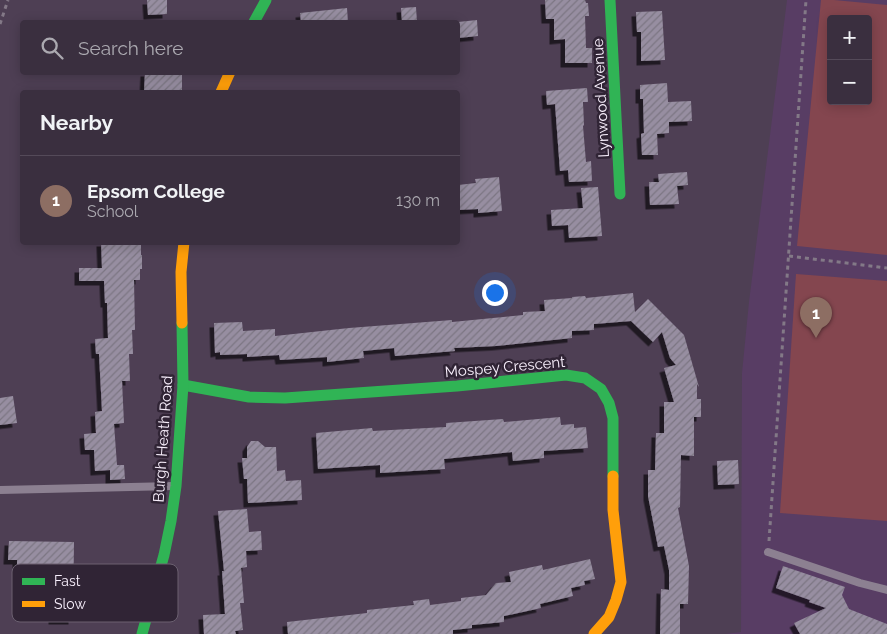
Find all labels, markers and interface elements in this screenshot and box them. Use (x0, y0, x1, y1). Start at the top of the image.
map controls (827, 15, 872, 105)
button: + (827, 15, 872, 60)
search box (20, 20, 460, 75)
icon: search (38, 34, 66, 62)
text: Search here (78, 37, 184, 59)
street label: Lynwood Avenue (589, 38, 613, 158)
button: − (827, 60, 872, 105)
text: Nearby (40, 110, 113, 135)
text: Epsom College (87, 180, 225, 202)
text: 1 (52, 191, 60, 210)
text: 130 m (396, 191, 440, 210)
text: School (87, 202, 138, 221)
your location (482, 280, 508, 306)
pin: 1 (800, 297, 832, 338)
street label: Mospey Crescent (444, 353, 566, 381)
street label: Burgh Heath Road (150, 375, 176, 503)
legend (12, 564, 178, 622)
text: Fast (54, 573, 81, 589)
text: Slow (54, 596, 86, 612)

